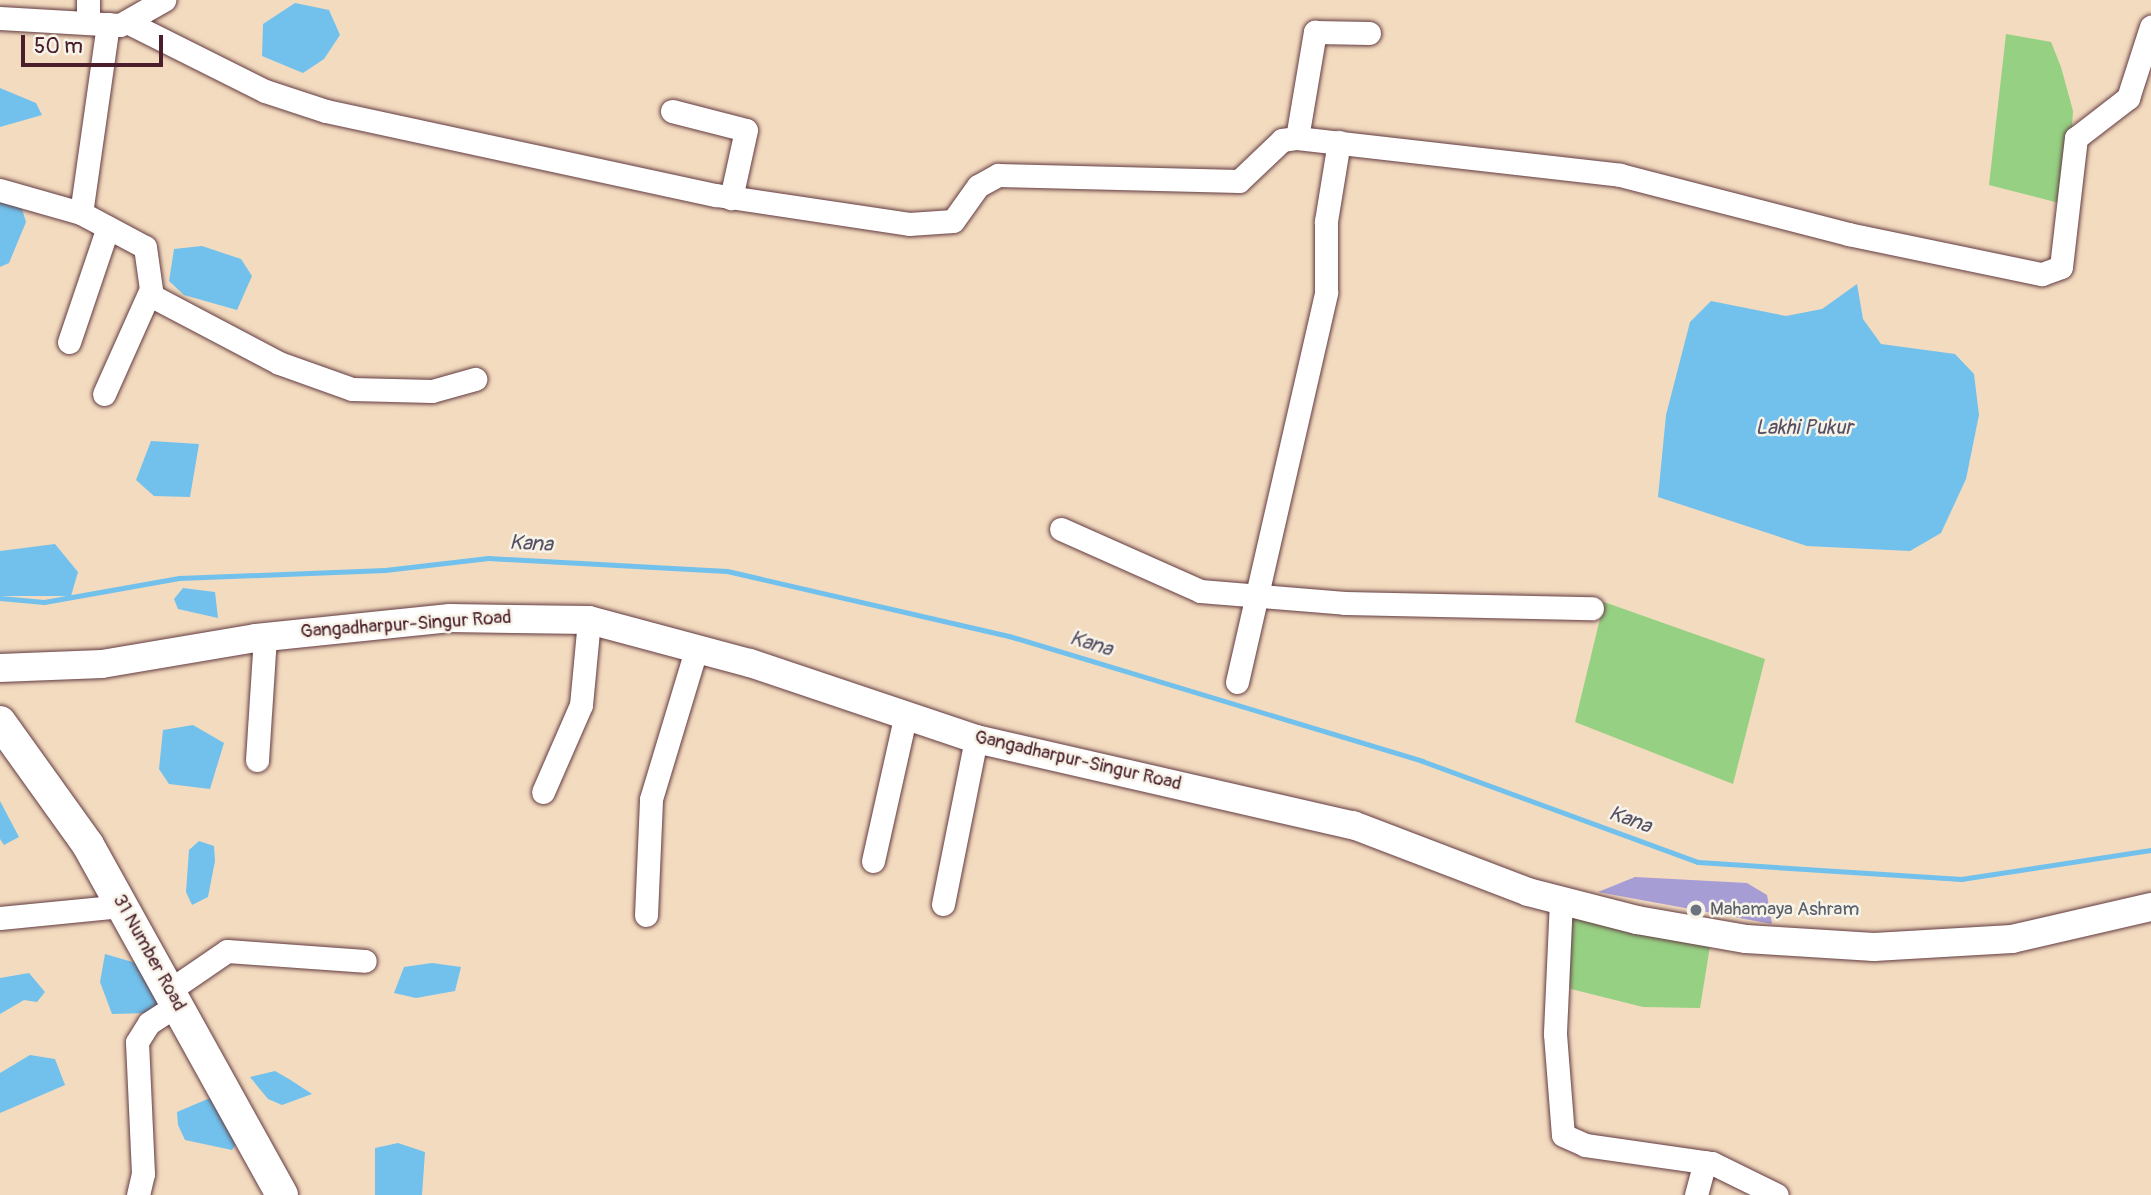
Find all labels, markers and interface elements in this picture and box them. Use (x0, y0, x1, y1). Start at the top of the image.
scale bar (24, 21, 166, 65)
text: 50 m (34, 33, 83, 60)
water label: Lakhi Pukur (1755, 415, 1853, 441)
water label: Kana (509, 530, 553, 558)
street label: Gangadharpur-Singur Road (300, 606, 512, 644)
water label: Kana (1067, 626, 1115, 662)
street label: Gangadharpur-Singur Road (972, 726, 1184, 796)
water label: Kana (1605, 801, 1655, 839)
street label: 31 Number Road (108, 891, 190, 1015)
place label: Mahamaya Ashram (1710, 899, 1859, 921)
marker: Mahamaya Ashram (1688, 902, 1704, 918)

